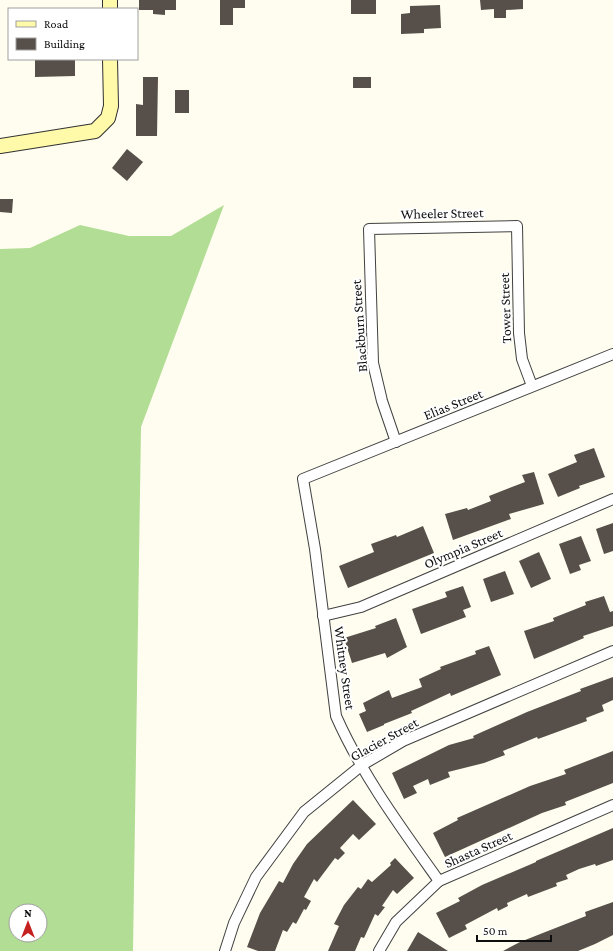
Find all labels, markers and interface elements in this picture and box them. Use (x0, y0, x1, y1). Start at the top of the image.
legend (8, 8, 138, 60)
text: Road (44, 17, 69, 31)
text: Building (44, 37, 85, 51)
street label: Wheeler Street (400, 204, 484, 222)
street label: Tower Street (496, 272, 514, 344)
street label: Blackburn Street (348, 279, 370, 373)
street label: Elias Street (421, 385, 485, 423)
street label: Olympia Street (421, 524, 505, 572)
street label: Whitney Street (331, 625, 359, 711)
street label: Glacier Street (347, 714, 421, 764)
street label: Shasta Street (442, 827, 515, 871)
north arrow (8, 903, 48, 943)
text: N (24, 907, 32, 919)
scale bar (477, 917, 551, 943)
text: 50 m (483, 924, 508, 938)

